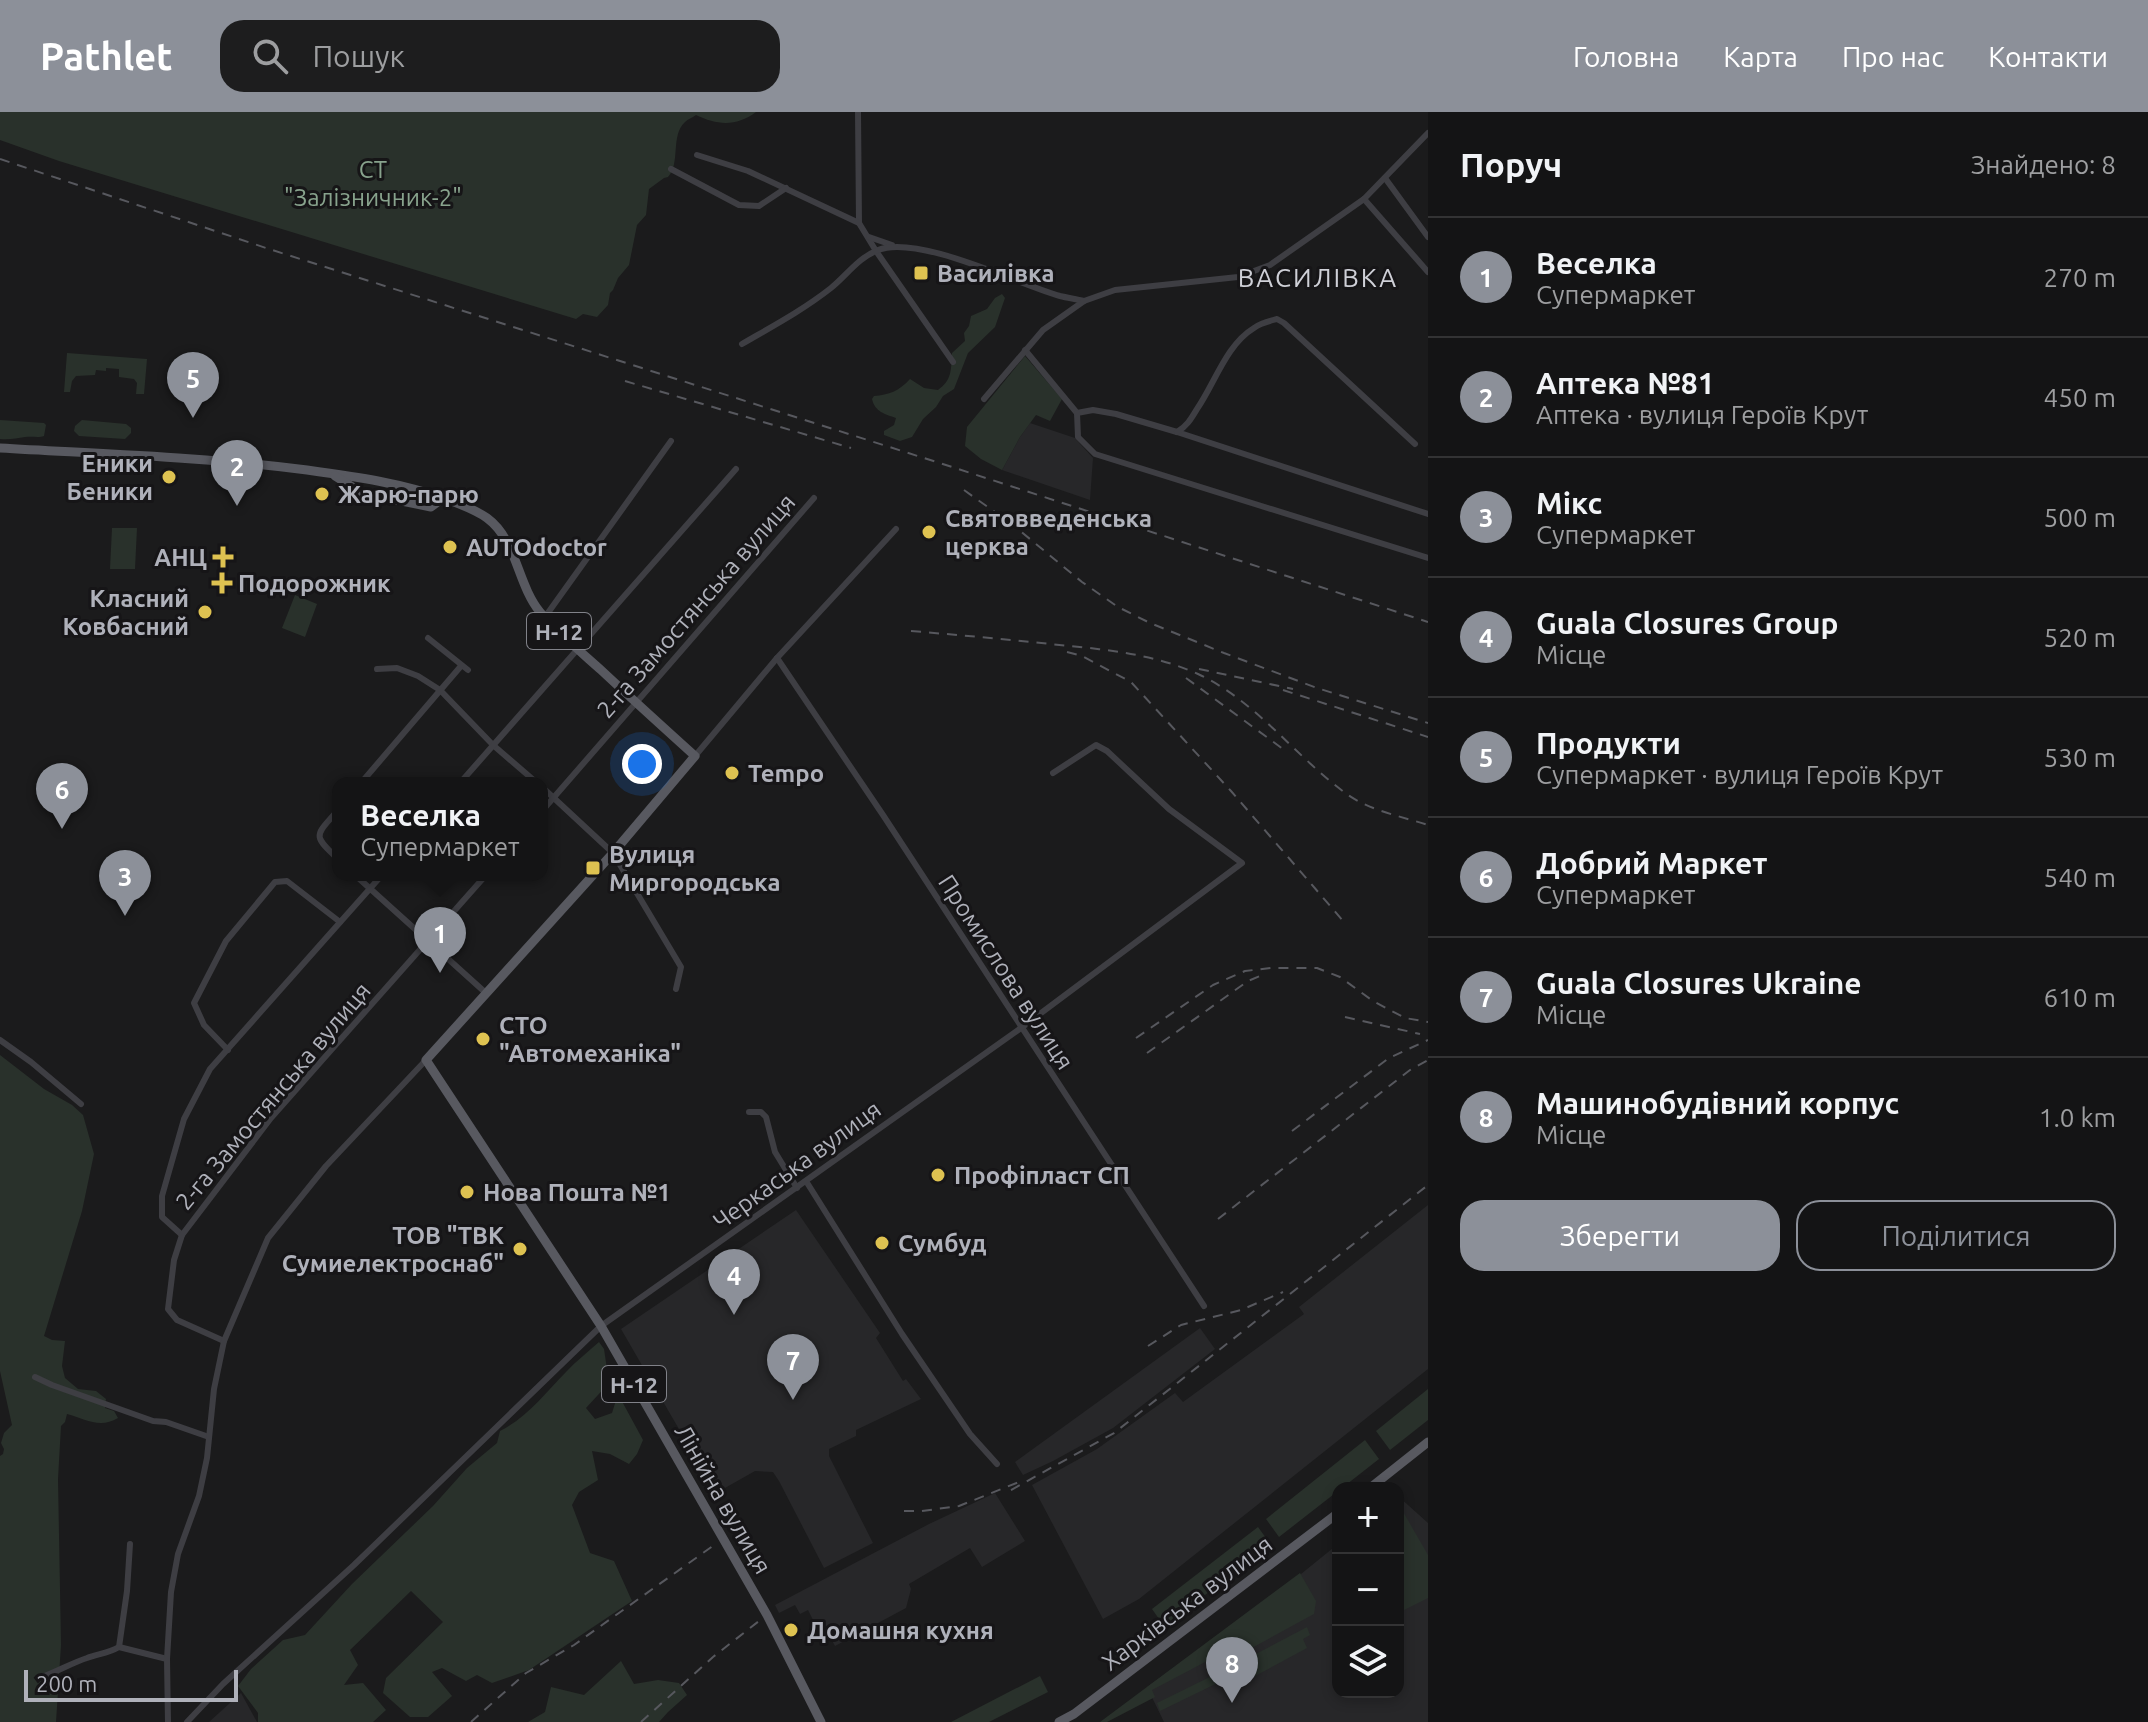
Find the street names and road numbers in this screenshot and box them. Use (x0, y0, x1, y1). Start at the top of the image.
street label: 2-га Замостянська вулиця (591, 489, 801, 723)
road number: Н-12 (527, 613, 591, 649)
street label: Промислова вулиця (933, 870, 1079, 1074)
street label: 2-га Замостянська вулиця (170, 977, 376, 1215)
street label: Черкаська вулиця (708, 1095, 886, 1235)
road number: Н-12 (602, 1366, 666, 1402)
street label: Лінійна вулиця (669, 1420, 777, 1578)
street label: Харківська вулиця (1097, 1530, 1277, 1676)

